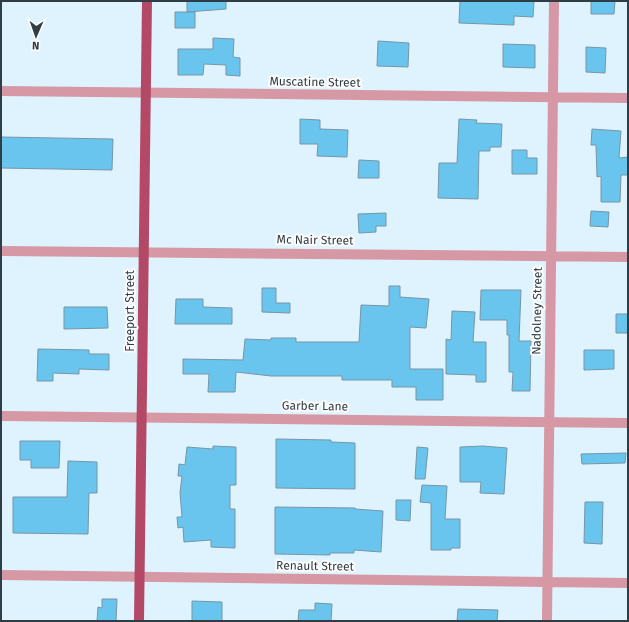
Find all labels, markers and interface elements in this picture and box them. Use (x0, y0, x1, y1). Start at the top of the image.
north arrow (16, 16, 56, 56)
text: N (32, 39, 40, 52)
street label: Muscatine Street (269, 74, 361, 90)
street label: Mc Nair Street (277, 232, 354, 248)
street label: Nadolney Street (529, 266, 545, 355)
street label: Freeport Street (123, 270, 137, 352)
street label: Garber Lane (282, 398, 348, 414)
street label: Renault Street (276, 558, 355, 574)

